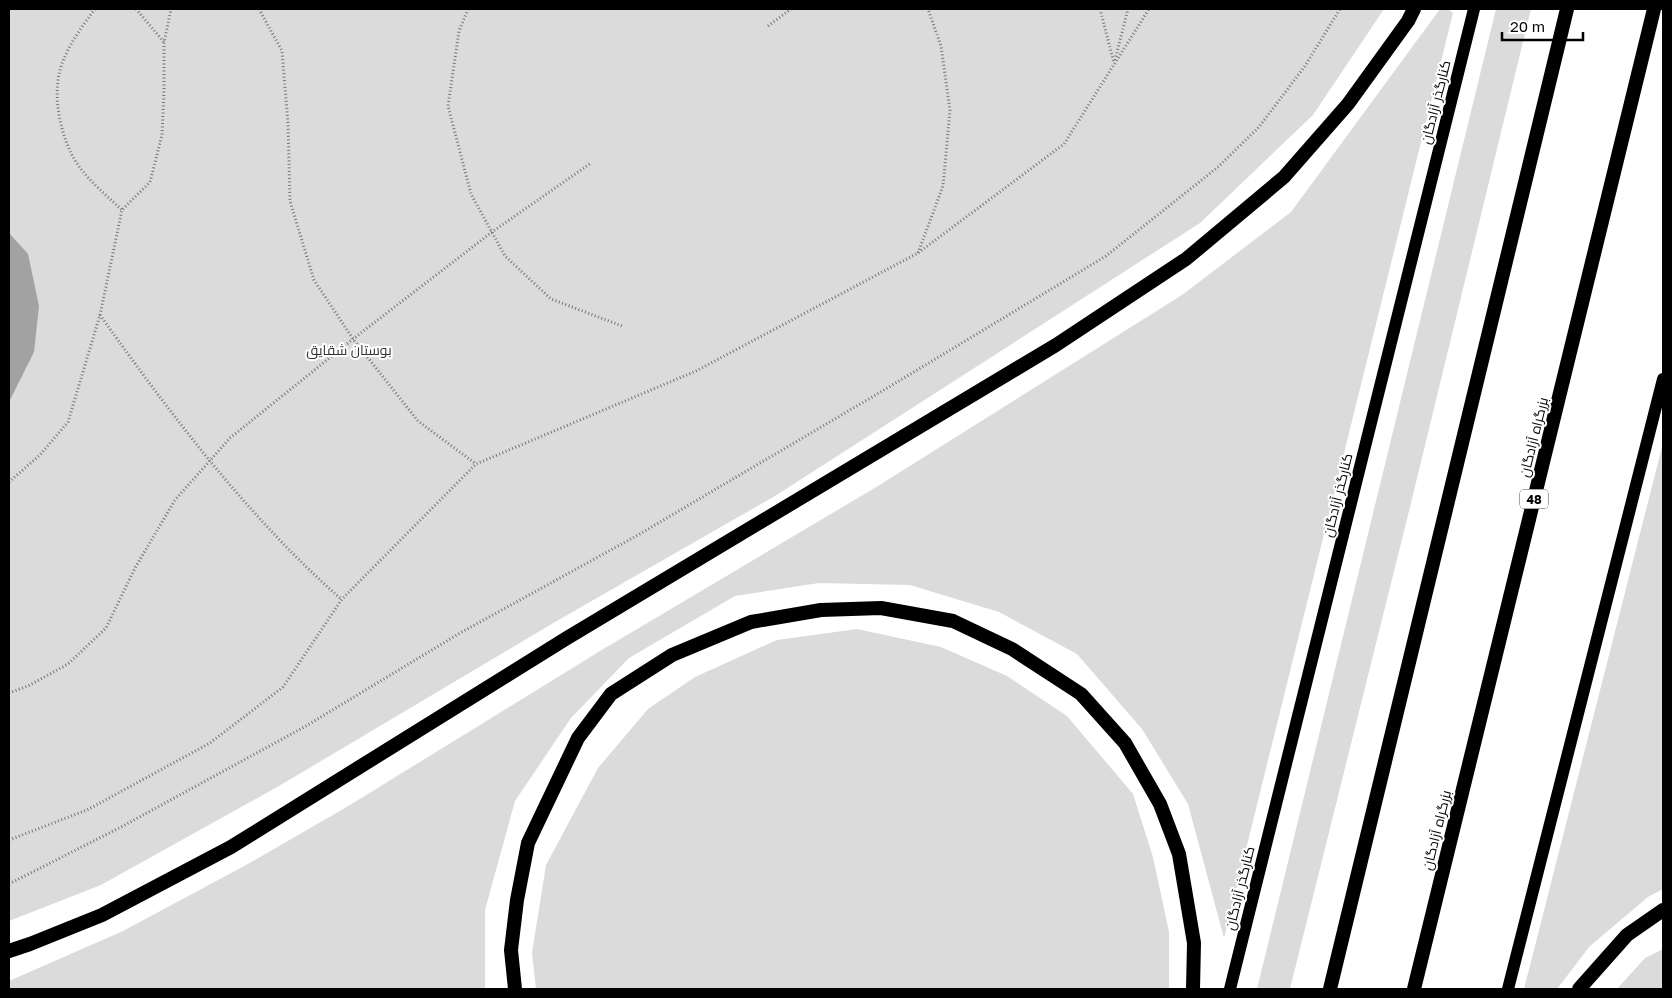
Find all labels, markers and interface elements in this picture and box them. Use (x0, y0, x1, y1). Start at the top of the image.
scale bar (1502, 10, 1583, 42)
text: 20 m (1510, 17, 1545, 35)
street label: کنارگذر آزادگان (1416, 58, 1454, 146)
park label: بوستان شقایق (306, 341, 392, 359)
street label: بزرگراه آزادگان (1515, 395, 1551, 479)
street label: کنارگذر آزادگان (1318, 451, 1356, 539)
road number: 48 (1520, 489, 1548, 508)
street label: بزرگراه آزادگان (1418, 788, 1454, 872)
street label: کنارگذر آزادگان (1220, 844, 1258, 932)

